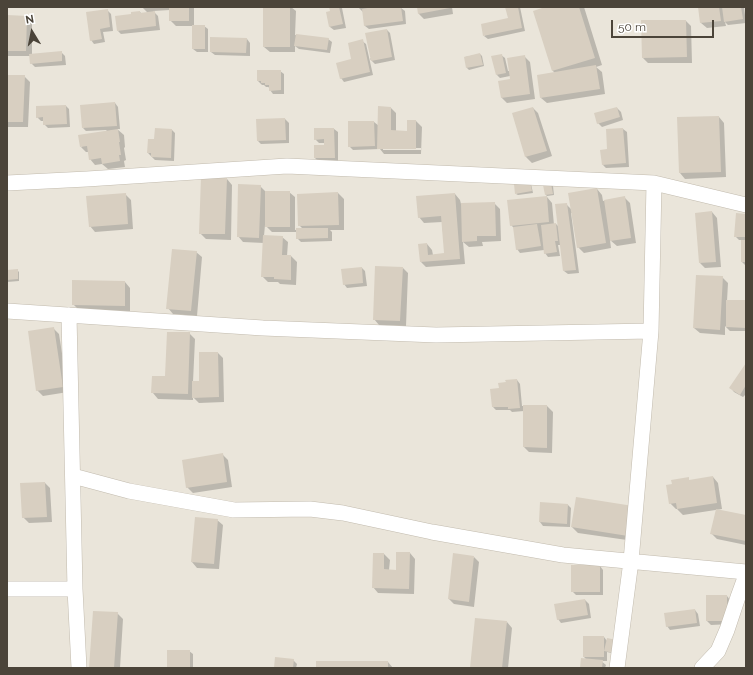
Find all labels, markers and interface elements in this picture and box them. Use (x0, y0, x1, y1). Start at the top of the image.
north arrow (12, 12, 52, 52)
scale bar (613, 12, 716, 38)
text: N (25, 13, 35, 27)
text: 50 m (618, 20, 646, 34)

